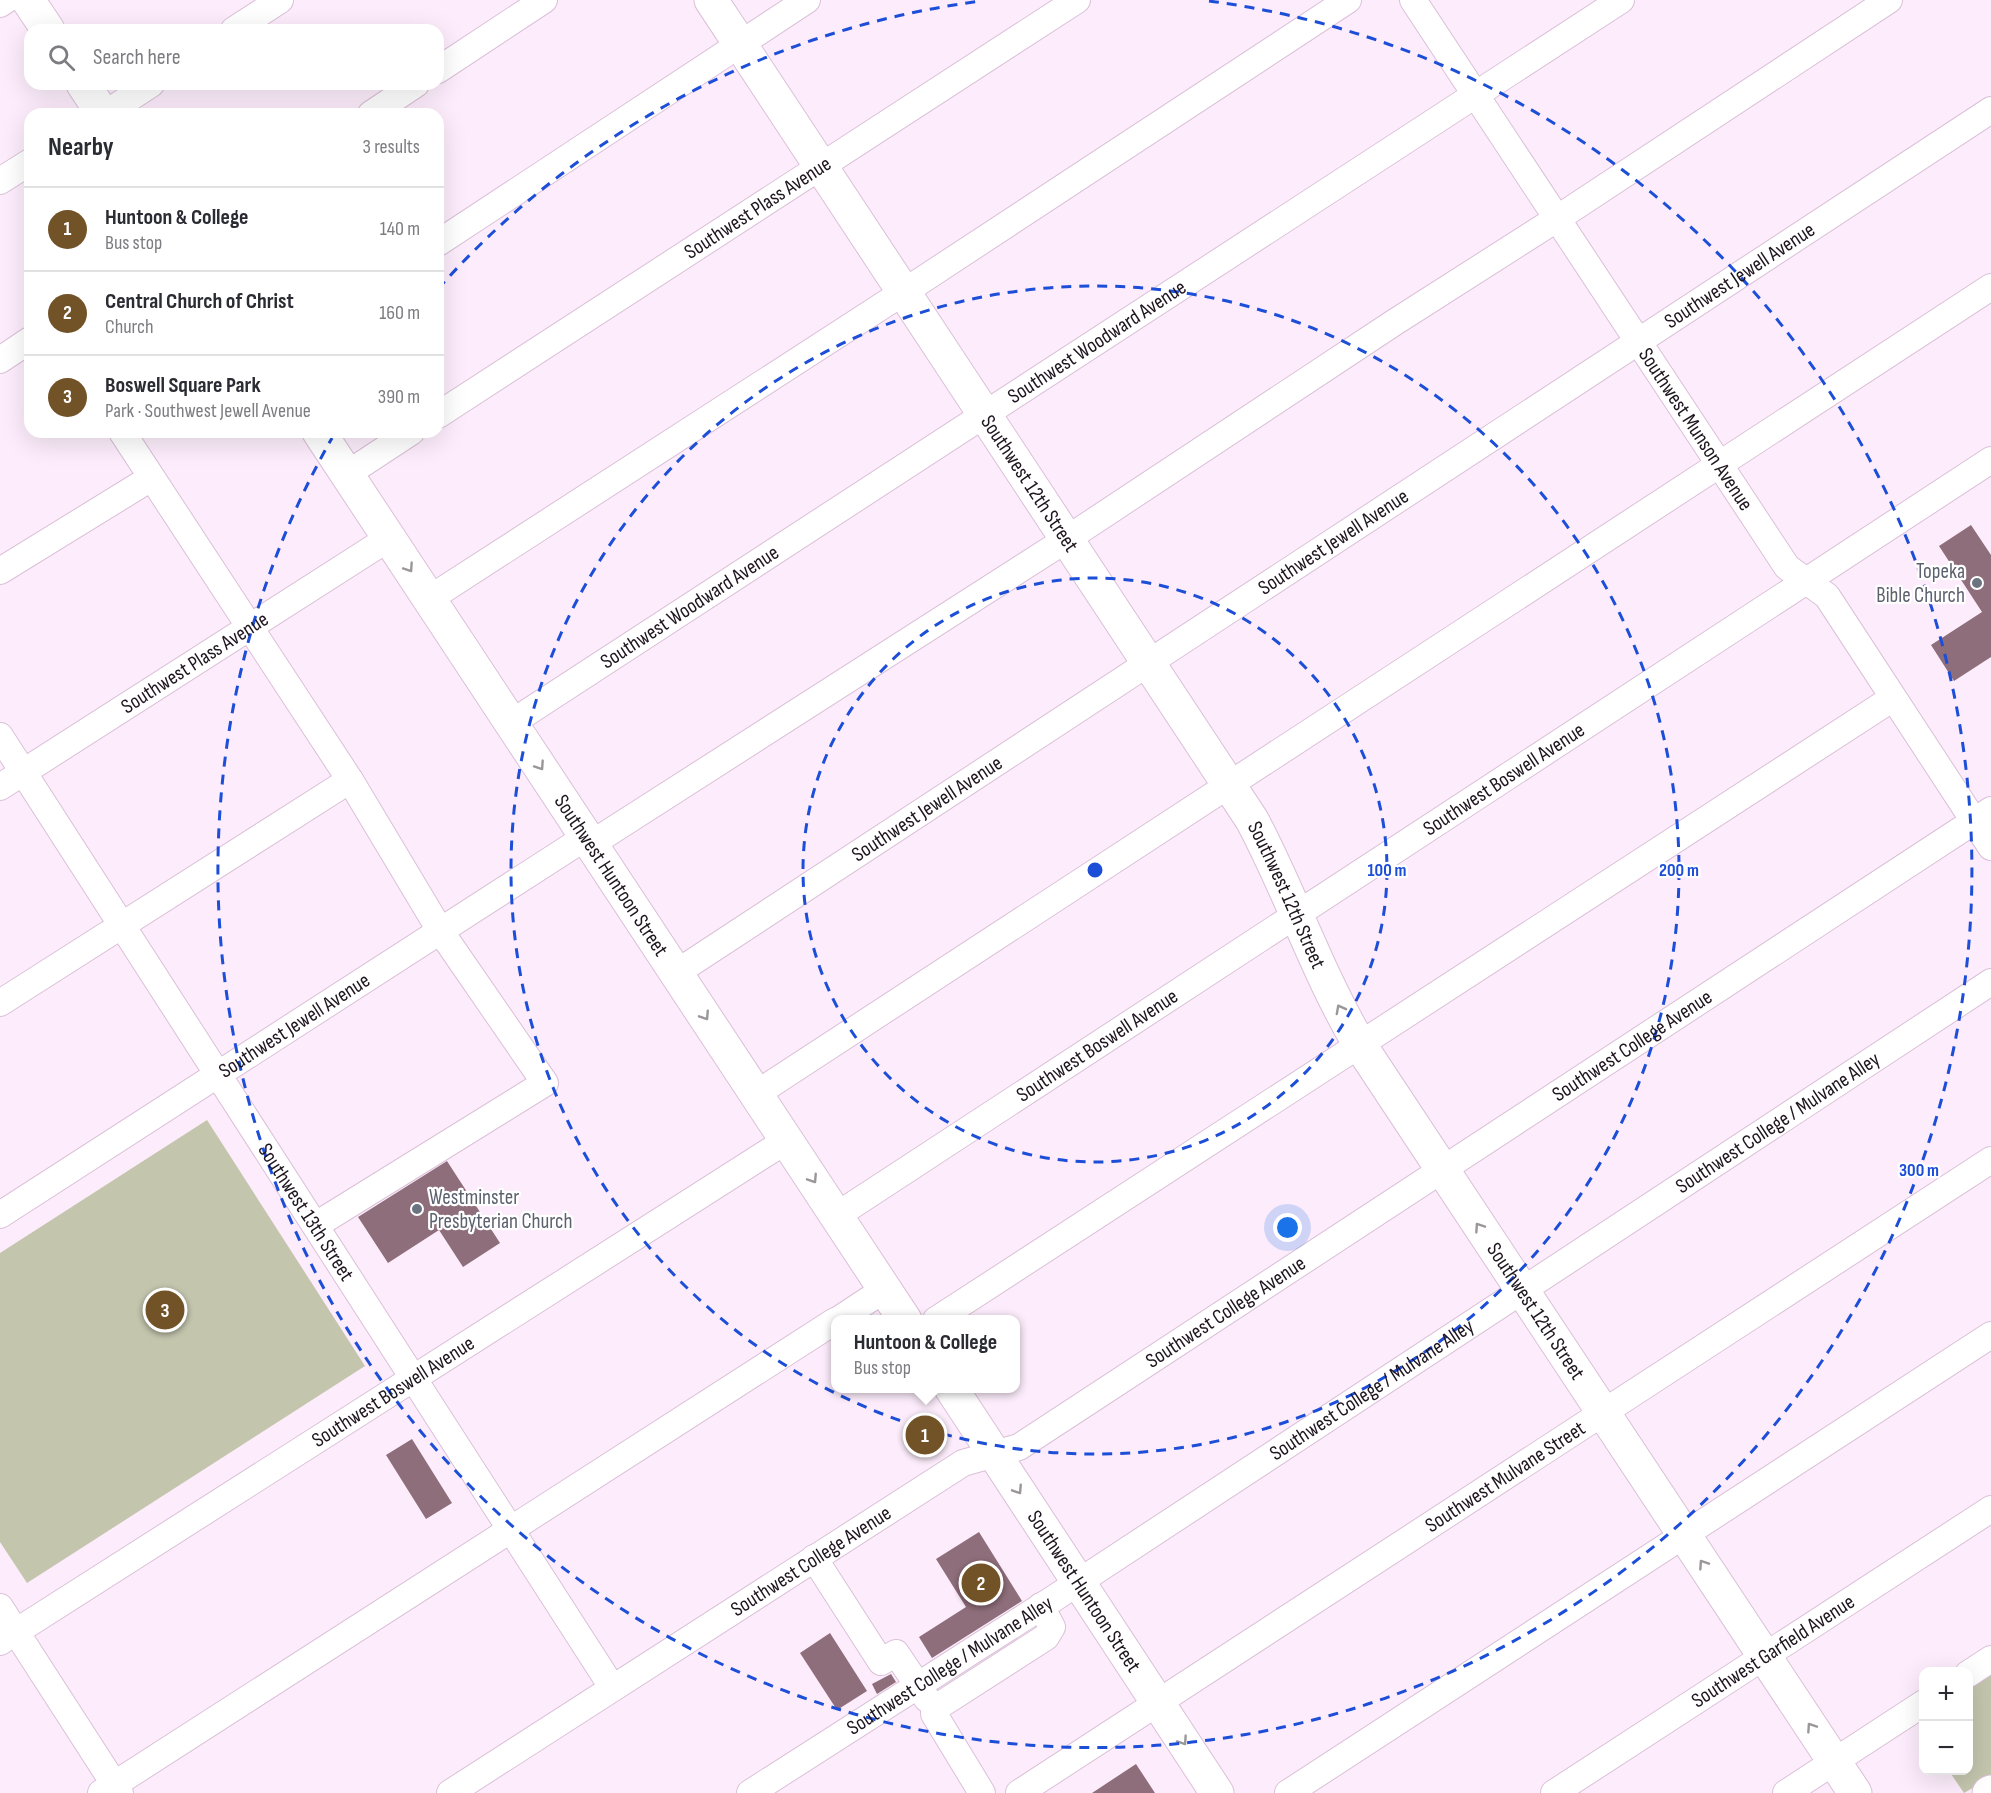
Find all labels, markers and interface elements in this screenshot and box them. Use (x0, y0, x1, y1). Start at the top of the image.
search box (24, 24, 444, 90)
icon: search (45, 41, 78, 74)
text: Search here (93, 44, 180, 71)
text: Nearby (48, 132, 114, 163)
text: 3 results (363, 135, 420, 159)
street label: Southwest Plass Avenue (680, 151, 836, 265)
text: Huntoon & College (105, 204, 248, 231)
text: 1 (64, 217, 71, 241)
text: 140 m (380, 217, 420, 241)
street label: Southwest Jewell Avenue (1660, 217, 1820, 334)
text: Bus stop (105, 231, 162, 255)
street label: Southwest Woodward Avenue (1003, 275, 1191, 409)
text: Central Church of Christ (105, 288, 294, 315)
text: 2 (63, 301, 72, 325)
text: 160 m (379, 301, 420, 325)
text: Church (105, 315, 154, 339)
street label: Southwest Munson Avenue (1633, 343, 1758, 515)
text: Boswell Square Park (105, 372, 261, 399)
text: 3 (63, 385, 72, 409)
text: 390 m (378, 385, 420, 409)
text: Park · Southwest Jewell Avenue (105, 399, 311, 423)
street label: Southwest 12th Street (975, 410, 1084, 557)
street label: Southwest Jewell Avenue (1253, 484, 1413, 601)
street label: Southwest Woodward Avenue (596, 540, 784, 674)
place label: Topeka Bible Church (1876, 559, 1965, 608)
one-way arrow (402, 562, 413, 573)
marker: Topeka Bible Church (1970, 576, 1984, 590)
street label: Southwest Plass Avenue (117, 607, 273, 719)
street label: Southwest Boswell Avenue (1419, 718, 1589, 841)
street label: Southwest Jewell Avenue (847, 750, 1007, 867)
one-way arrow (532, 760, 544, 770)
street label: Southwest Huntoon Street (549, 790, 673, 961)
street label: Southwest 12th Street (1242, 817, 1331, 972)
centre of rings (1085, 860, 1105, 880)
text: 100 m (1368, 860, 1407, 881)
text: 200 m (1659, 860, 1699, 881)
street label: Southwest Jewell Avenue (214, 968, 375, 1084)
street label: Southwest Boswell Avenue (1012, 984, 1183, 1107)
street label: Southwest College Avenue (1548, 984, 1717, 1107)
one-way arrow (1336, 1005, 1347, 1016)
one-way arrow (698, 1010, 709, 1021)
street label: Southwest College / Mulvane Alley (1671, 1047, 1885, 1199)
street label: Southwest 13th Street (252, 1139, 359, 1286)
text: 300 m (1899, 1160, 1939, 1181)
one-way arrow (805, 1173, 817, 1183)
place label: Westminster Presbyterian Church (429, 1185, 572, 1234)
marker: Westminster Presbyterian Church (410, 1202, 424, 1216)
your location (1273, 1213, 1302, 1242)
one-way arrow (1475, 1223, 1486, 1234)
street label: Southwest 12th Street (1481, 1238, 1590, 1384)
street label: Southwest College Avenue (1141, 1251, 1310, 1374)
pin: 3 (146, 1288, 184, 1332)
street label: Southwest College / Mulvane Alley (1265, 1314, 1479, 1466)
popup (831, 1315, 1020, 1393)
text: Huntoon & College (854, 1329, 997, 1356)
street label: Southwest Boswell Avenue (307, 1331, 479, 1453)
text: Bus stop (854, 1356, 911, 1380)
pin: 1 (906, 1412, 944, 1458)
street label: Southwest Mulvane Street (1421, 1416, 1590, 1538)
one-way arrow (1010, 1484, 1022, 1494)
street label: Southwest College Avenue (726, 1501, 896, 1622)
street label: Southwest Huntoon Street (1022, 1506, 1146, 1677)
pin: 2 (962, 1560, 1000, 1606)
one-way arrow (1699, 1560, 1710, 1571)
street label: Southwest Garfield Avenue (1687, 1589, 1859, 1713)
street label: Southwest College / Mulvane Alley (842, 1591, 1057, 1741)
map controls (1919, 1667, 1973, 1775)
button: + (1919, 1667, 1973, 1721)
button: − (1919, 1721, 1973, 1775)
one-way arrow (1807, 1722, 1818, 1733)
one-way arrow (1175, 1734, 1186, 1745)

